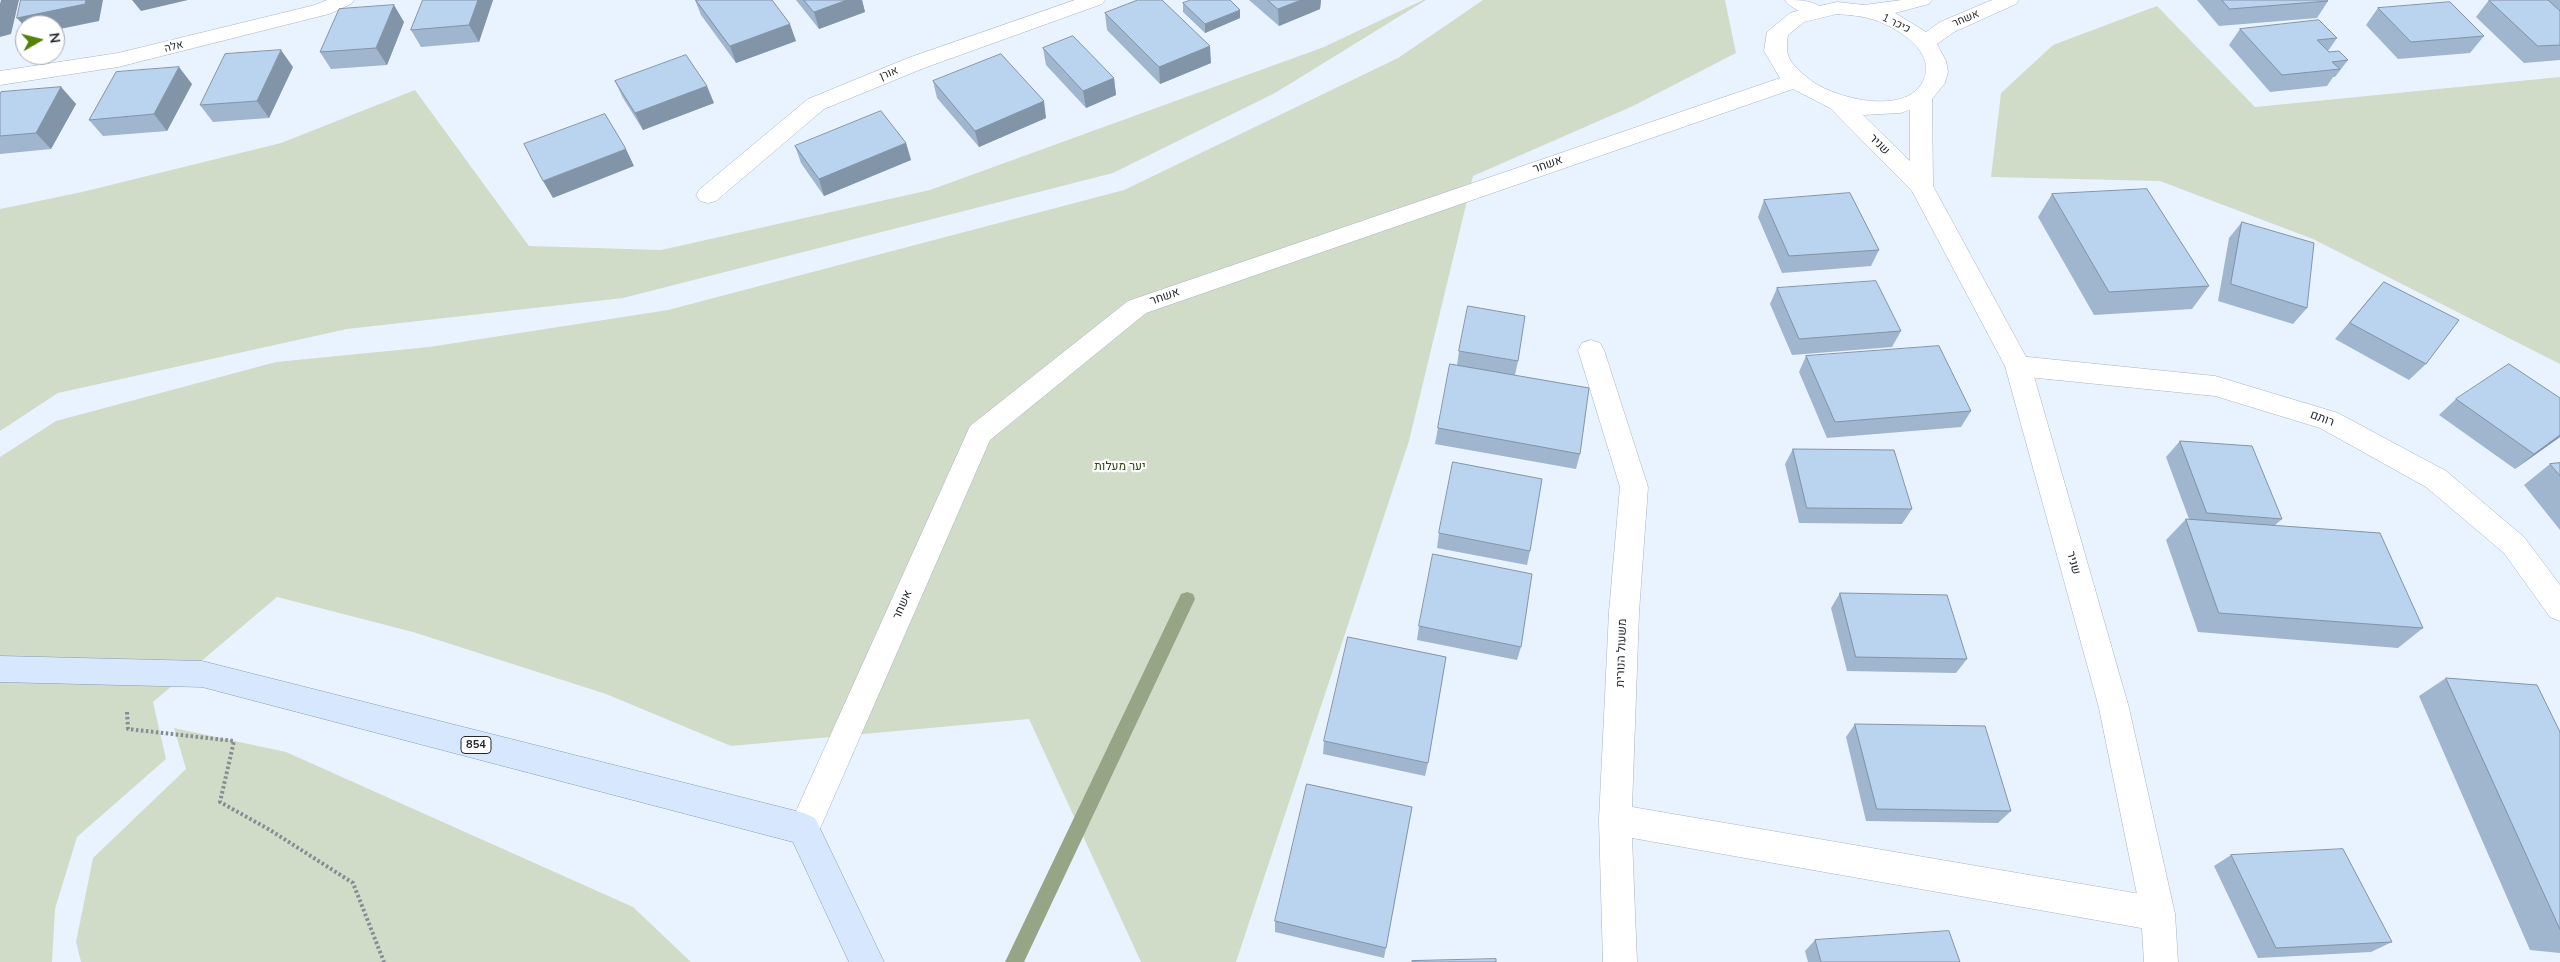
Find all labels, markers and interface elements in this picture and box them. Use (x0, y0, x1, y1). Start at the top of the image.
street label: אשחר (1951, 7, 1981, 31)
street label: כיכר 1 (1880, 11, 1912, 37)
north arrow (15, 15, 65, 65)
text: N (44, 31, 64, 44)
street label: אלה (163, 38, 185, 56)
street label: אורן (878, 64, 900, 84)
street label: שניר (1866, 132, 1892, 158)
street label: אשחר (1531, 153, 1565, 177)
street label: אשחר (1148, 285, 1182, 309)
street label: רותם (2308, 408, 2336, 430)
park label: יער מעלות (1094, 460, 1146, 474)
street label: שניר (2063, 550, 2083, 576)
street label: אשחר (890, 588, 916, 622)
street label: משעול הנורית (1614, 618, 1630, 688)
road number: 854 (461, 736, 491, 754)

